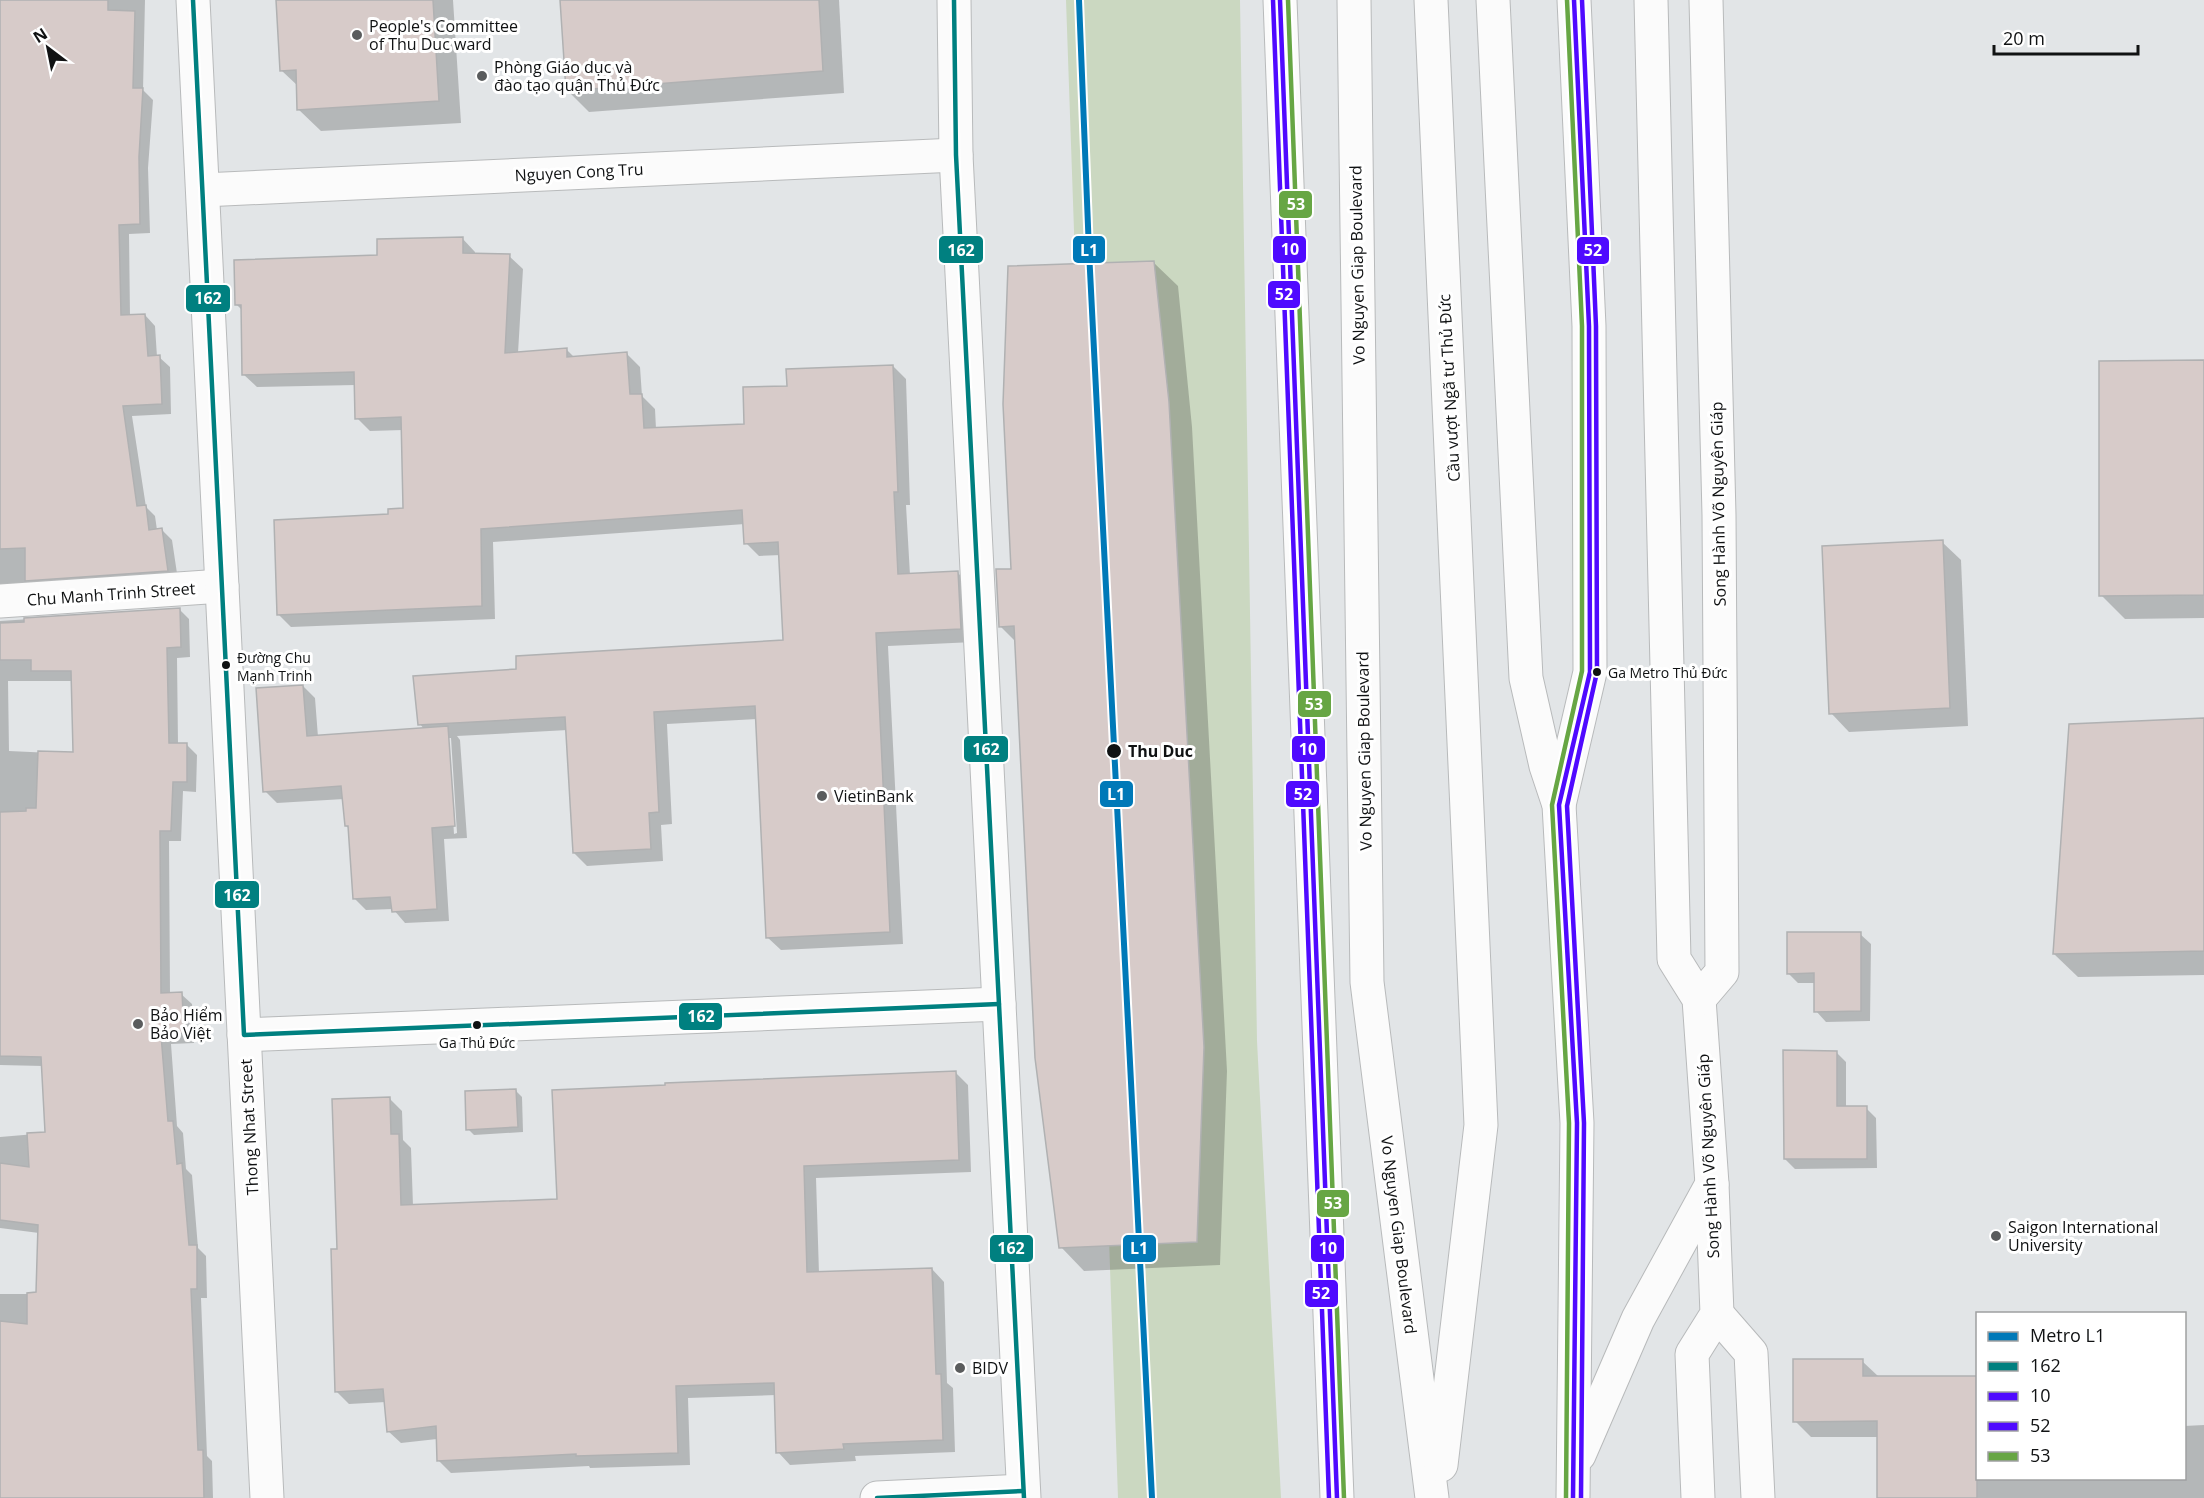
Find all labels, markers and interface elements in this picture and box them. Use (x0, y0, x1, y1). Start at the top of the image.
place label: People's Committee of Thu Duc ward (369, 15, 518, 55)
north arrow (18, 18, 78, 78)
scale bar (1994, 18, 2138, 56)
text: N (29, 23, 51, 48)
text: 20 m (2003, 26, 2045, 50)
marker: People's Committee of Thu Duc ward (350, 28, 364, 42)
place label: Phòng Giáo dục và đào tạo quận Thủ Đức (494, 56, 660, 96)
marker: Phòng Giáo dục và đào tạo quận Thủ Đức (475, 69, 489, 83)
street label: Nguyen Cong Tru (514, 158, 644, 186)
street label: Vo Nguyen Giap Boulevard (1344, 165, 1370, 365)
line badge: 53 (1278, 190, 1313, 219)
text: 53 (1287, 193, 1305, 215)
line badge: 162 (938, 235, 984, 264)
line badge: L1 (1072, 235, 1106, 264)
line badge: 10 (1272, 235, 1307, 264)
line badge: 52 (1576, 236, 1610, 265)
text: 10 (1281, 238, 1299, 260)
text: 162 (947, 239, 975, 261)
text: L1 (1080, 239, 1098, 261)
text: 52 (1584, 239, 1602, 261)
line badge: 52 (1267, 280, 1301, 309)
text: 52 (1275, 283, 1293, 305)
line badge: 162 (185, 284, 231, 313)
text: 162 (194, 287, 222, 309)
street label: Cầu vượt Ngã tư Thủ Đức (1433, 293, 1465, 482)
street label: Song Hành Võ Nguyên Giáp (1705, 401, 1731, 607)
street label: Chu Manh Trinh Street (26, 577, 196, 611)
place label: Đường Chu Mạnh Trinh (237, 648, 312, 685)
street label: Vo Nguyen Giap Boulevard (1351, 651, 1377, 851)
marker: Đường Chu Mạnh Trinh (220, 659, 232, 671)
place label: Ga Metro Thủ Đức (1608, 663, 1728, 682)
marker: Ga Metro Thủ Đức (1591, 666, 1603, 678)
line badge: 53 (1297, 690, 1332, 718)
text: 53 (1305, 693, 1323, 715)
line badge: 162 (963, 735, 1009, 763)
line badge: 10 (1291, 735, 1326, 763)
text: 162 (972, 738, 1000, 760)
text: 10 (1299, 738, 1317, 760)
place label: Thu Duc (1128, 740, 1193, 762)
marker: Thu Duc (1105, 742, 1123, 760)
line badge: L1 (1099, 780, 1134, 808)
line badge: 52 (1285, 780, 1320, 808)
text: L1 (1107, 783, 1125, 805)
text: 52 (1294, 783, 1312, 805)
place label: VietinBank (834, 785, 914, 807)
marker: VietinBank (815, 789, 829, 803)
line badge: 162 (214, 880, 260, 909)
text: 162 (223, 884, 251, 906)
line badge: 162 (678, 1002, 723, 1031)
place label: Bảo Hiểm Bảo Việt (150, 1004, 223, 1044)
text: 162 (687, 1005, 715, 1027)
marker: Bảo Hiểm Bảo Việt (131, 1017, 145, 1031)
marker: Ga Thủ Đức (471, 1019, 483, 1031)
place label: Ga Thủ Đức (439, 1033, 515, 1052)
street label: Song Hành Võ Nguyên Giáp (1692, 1053, 1724, 1259)
street label: Thong Nhat Street (234, 1058, 264, 1196)
street label: Vo Nguyen Giap Boulevard (1376, 1135, 1422, 1335)
line badge: 53 (1316, 1189, 1350, 1218)
text: 53 (1324, 1192, 1342, 1214)
place label: Saigon International University (2008, 1216, 2158, 1256)
marker: Saigon International University (1989, 1229, 2003, 1243)
line badge: 162 (989, 1234, 1034, 1263)
line badge: L1 (1122, 1234, 1157, 1263)
line badge: 10 (1310, 1234, 1345, 1263)
text: 162 (997, 1237, 1025, 1259)
text: L1 (1130, 1237, 1148, 1259)
text: 10 (1319, 1237, 1337, 1259)
line badge: 52 (1304, 1279, 1339, 1308)
text: 52 (1312, 1282, 1330, 1304)
legend (1976, 1312, 2186, 1480)
text: Metro L1 (2030, 1323, 2105, 1347)
text: 162 (2030, 1353, 2061, 1377)
place label: BIDV (972, 1357, 1008, 1379)
marker: BIDV (953, 1361, 967, 1375)
text: 10 (2030, 1383, 2051, 1407)
text: 52 (2030, 1413, 2051, 1437)
text: 53 (2030, 1443, 2051, 1467)

